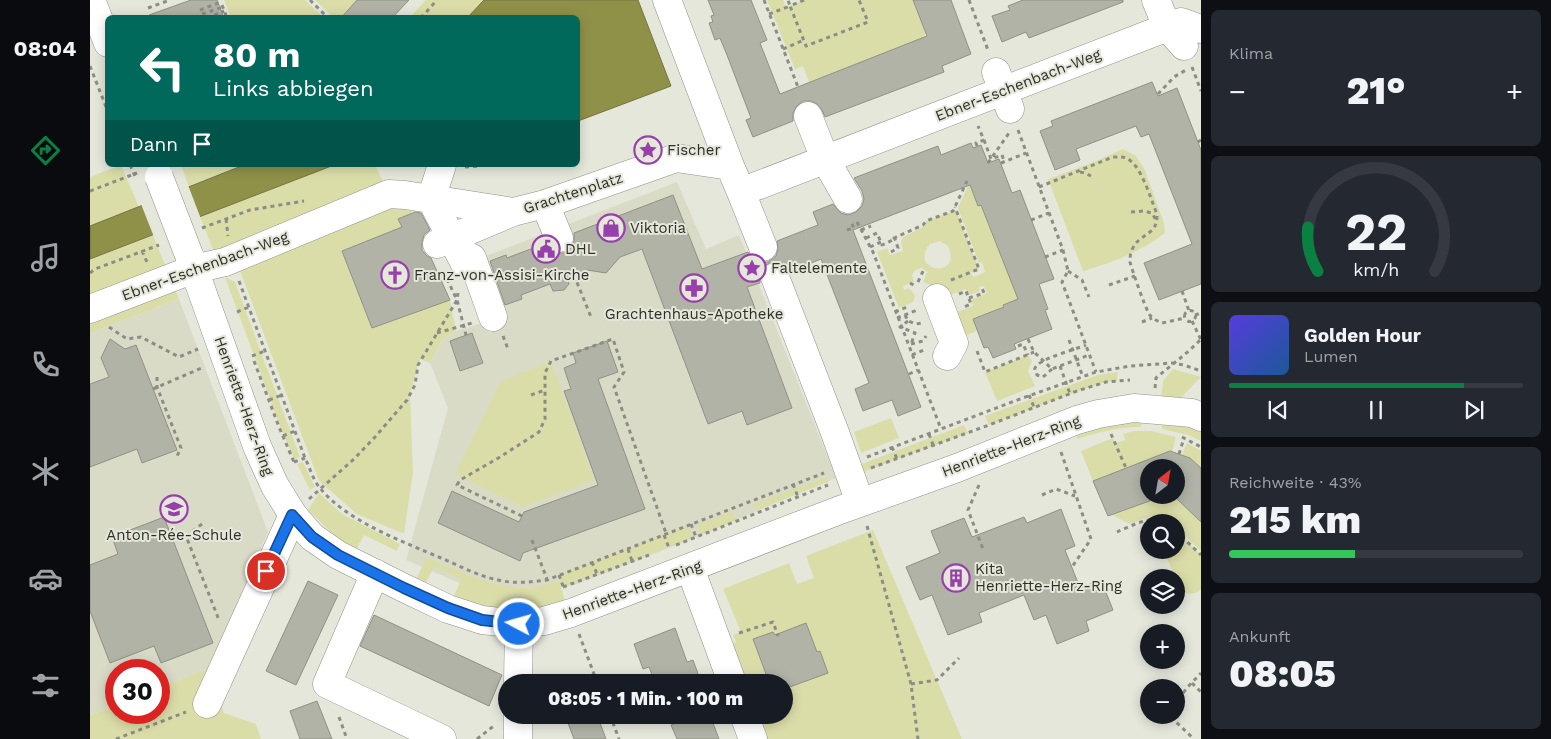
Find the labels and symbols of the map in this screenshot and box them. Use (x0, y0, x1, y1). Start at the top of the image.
street label: Ebner-Eschenbach-Weg (933, 45, 1103, 125)
place icon: Fischer (633, 135, 663, 165)
place label: Fischer (667, 141, 721, 159)
street label: Grachtenplatz (521, 168, 625, 218)
shop icon: Viktoria (596, 213, 626, 243)
place label: Viktoria (630, 219, 687, 237)
street label: Ebner-Eschenbach-Weg (119, 227, 291, 305)
public building icon: DHL (531, 234, 561, 264)
place label: DHL (565, 240, 596, 258)
place icon: Faltelemente (737, 253, 767, 283)
place label: Faltelemente (771, 259, 867, 277)
church icon: Franz-von-Assisi-Kirche (380, 260, 410, 290)
place label: Franz-von-Assisi-Kirche (414, 266, 590, 284)
pharmacy icon: Grachtenhaus-Apotheke (679, 273, 709, 303)
place label: Grachtenhaus-Apotheke (605, 305, 783, 323)
street label: Henriette-Herz-Ring (210, 334, 278, 478)
street label: Henriette-Herz-Ring (939, 411, 1083, 481)
north arrow (1140, 459, 1185, 504)
school or university icon: Anton-Rée-Schule (159, 494, 189, 524)
place label: Anton-Rée-Schule (106, 526, 242, 544)
pin (245, 550, 287, 592)
street label: Henriette-Herz-Ring (560, 556, 704, 624)
place label: Kita Henriette-Herz-Ring (975, 560, 1122, 595)
building icon: Kita Henriette-Herz-Ring (941, 563, 971, 593)
position arrow (492, 597, 544, 649)
speed limit sign: 30 (105, 659, 170, 724)

